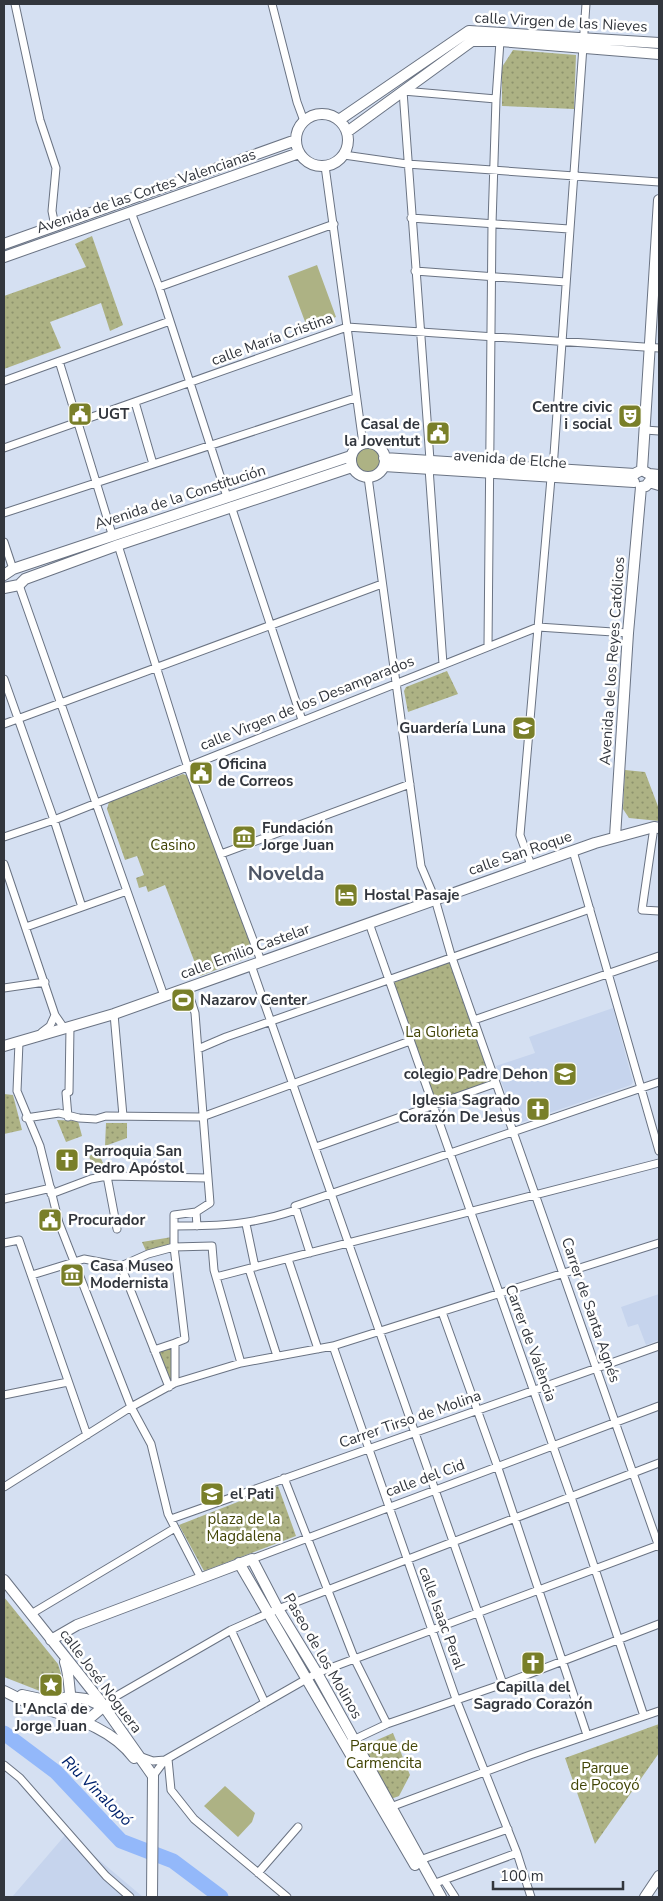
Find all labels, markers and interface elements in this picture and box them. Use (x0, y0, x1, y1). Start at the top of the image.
street label: calle Virgen de las Nieves (474, 7, 648, 37)
street label: Avenida de las Cortes Valencianas (34, 144, 258, 238)
street label: calle María Cristina (208, 308, 336, 370)
place label: Centre civic i social (532, 397, 612, 434)
public building icon: UGT (67, 401, 93, 427)
theatre icon: Centre civic i social (617, 403, 643, 429)
place label: UGT (98, 404, 130, 424)
place label: Casal de la Joventut (344, 414, 420, 451)
public building icon: Casal de la Joventut (425, 420, 451, 446)
street label: avenida de Elche (453, 445, 567, 473)
street label: Avenida de la Constitución (92, 460, 268, 534)
street label: Avenida de los Reyes Católicos (595, 556, 629, 766)
street label: calle Virgen de los Desamparados (197, 651, 417, 755)
school or university icon: Guardería Luna (511, 715, 537, 741)
place label: Guardería Luna (399, 718, 506, 738)
place label: Oficina de Correos (218, 754, 293, 791)
public building icon: Oficina de Correos (188, 760, 214, 786)
place label: Fundación Jorge Juan (261, 818, 334, 855)
museum icon: Fundación Jorge Juan (231, 824, 257, 850)
street label: calle San Roque (466, 826, 575, 880)
park label: Casino (150, 835, 196, 855)
district label: Novelda (248, 860, 324, 887)
hotel icon: Hostal Pasaje (333, 882, 359, 908)
place label: Hostal Pasaje (364, 885, 459, 905)
street label: calle Emilio Castelar (177, 918, 313, 984)
sports icon: Nazarov Center (170, 987, 196, 1013)
place label: Nazarov Center (200, 990, 307, 1010)
park label: La Glorieta (405, 1022, 479, 1042)
school or university icon: colegio Padre Dehon (552, 1061, 578, 1087)
place label: colegio Padre Dehon (404, 1064, 548, 1084)
place label: Iglesia Sagrado Corazón De Jesus (399, 1090, 520, 1127)
church icon: Iglesia Sagrado Corazón De Jesus (525, 1096, 551, 1122)
place label: Parroquia San Pedro Apóstol (84, 1141, 184, 1178)
church icon: Parroquia San Pedro Apóstol (54, 1147, 80, 1173)
public building icon: Procurador (37, 1207, 63, 1233)
place label: Procurador (68, 1210, 145, 1230)
street label: Carrer de Santa Agnés (557, 1235, 625, 1385)
place label: Casa Museo Modernista (90, 1256, 174, 1293)
museum icon: Casa Museo Modernista (59, 1262, 85, 1288)
street label: Carrer de València (501, 1282, 561, 1404)
street label: Carrer Tirso de Molina (336, 1385, 484, 1453)
street label: calle del Cid (383, 1454, 467, 1502)
school or university icon: el Pati (199, 1481, 225, 1507)
place label: el Pati (230, 1484, 274, 1504)
park label: plaza de la Magdalena (206, 1509, 282, 1546)
street label: calle Isaac Peral (414, 1564, 470, 1673)
street label: Paseo de los Molinos (279, 1590, 367, 1722)
street label: calle José Noguera (55, 1625, 147, 1737)
church icon: Capilla del Sagrado Corazón (520, 1650, 546, 1676)
place icon: L'Ancla de Jorge Juan (38, 1672, 64, 1698)
place label: Capilla del Sagrado Corazón (473, 1677, 593, 1714)
place label: L'Ancla de Jorge Juan (14, 1699, 88, 1736)
park label: Parque de Carmencita (346, 1736, 422, 1773)
water label: Riu Vinalopó (57, 1751, 137, 1831)
park label: Parque de Pocoyó (570, 1758, 640, 1795)
scale bar (493, 1858, 623, 1890)
text: 100 m (500, 1866, 544, 1886)

